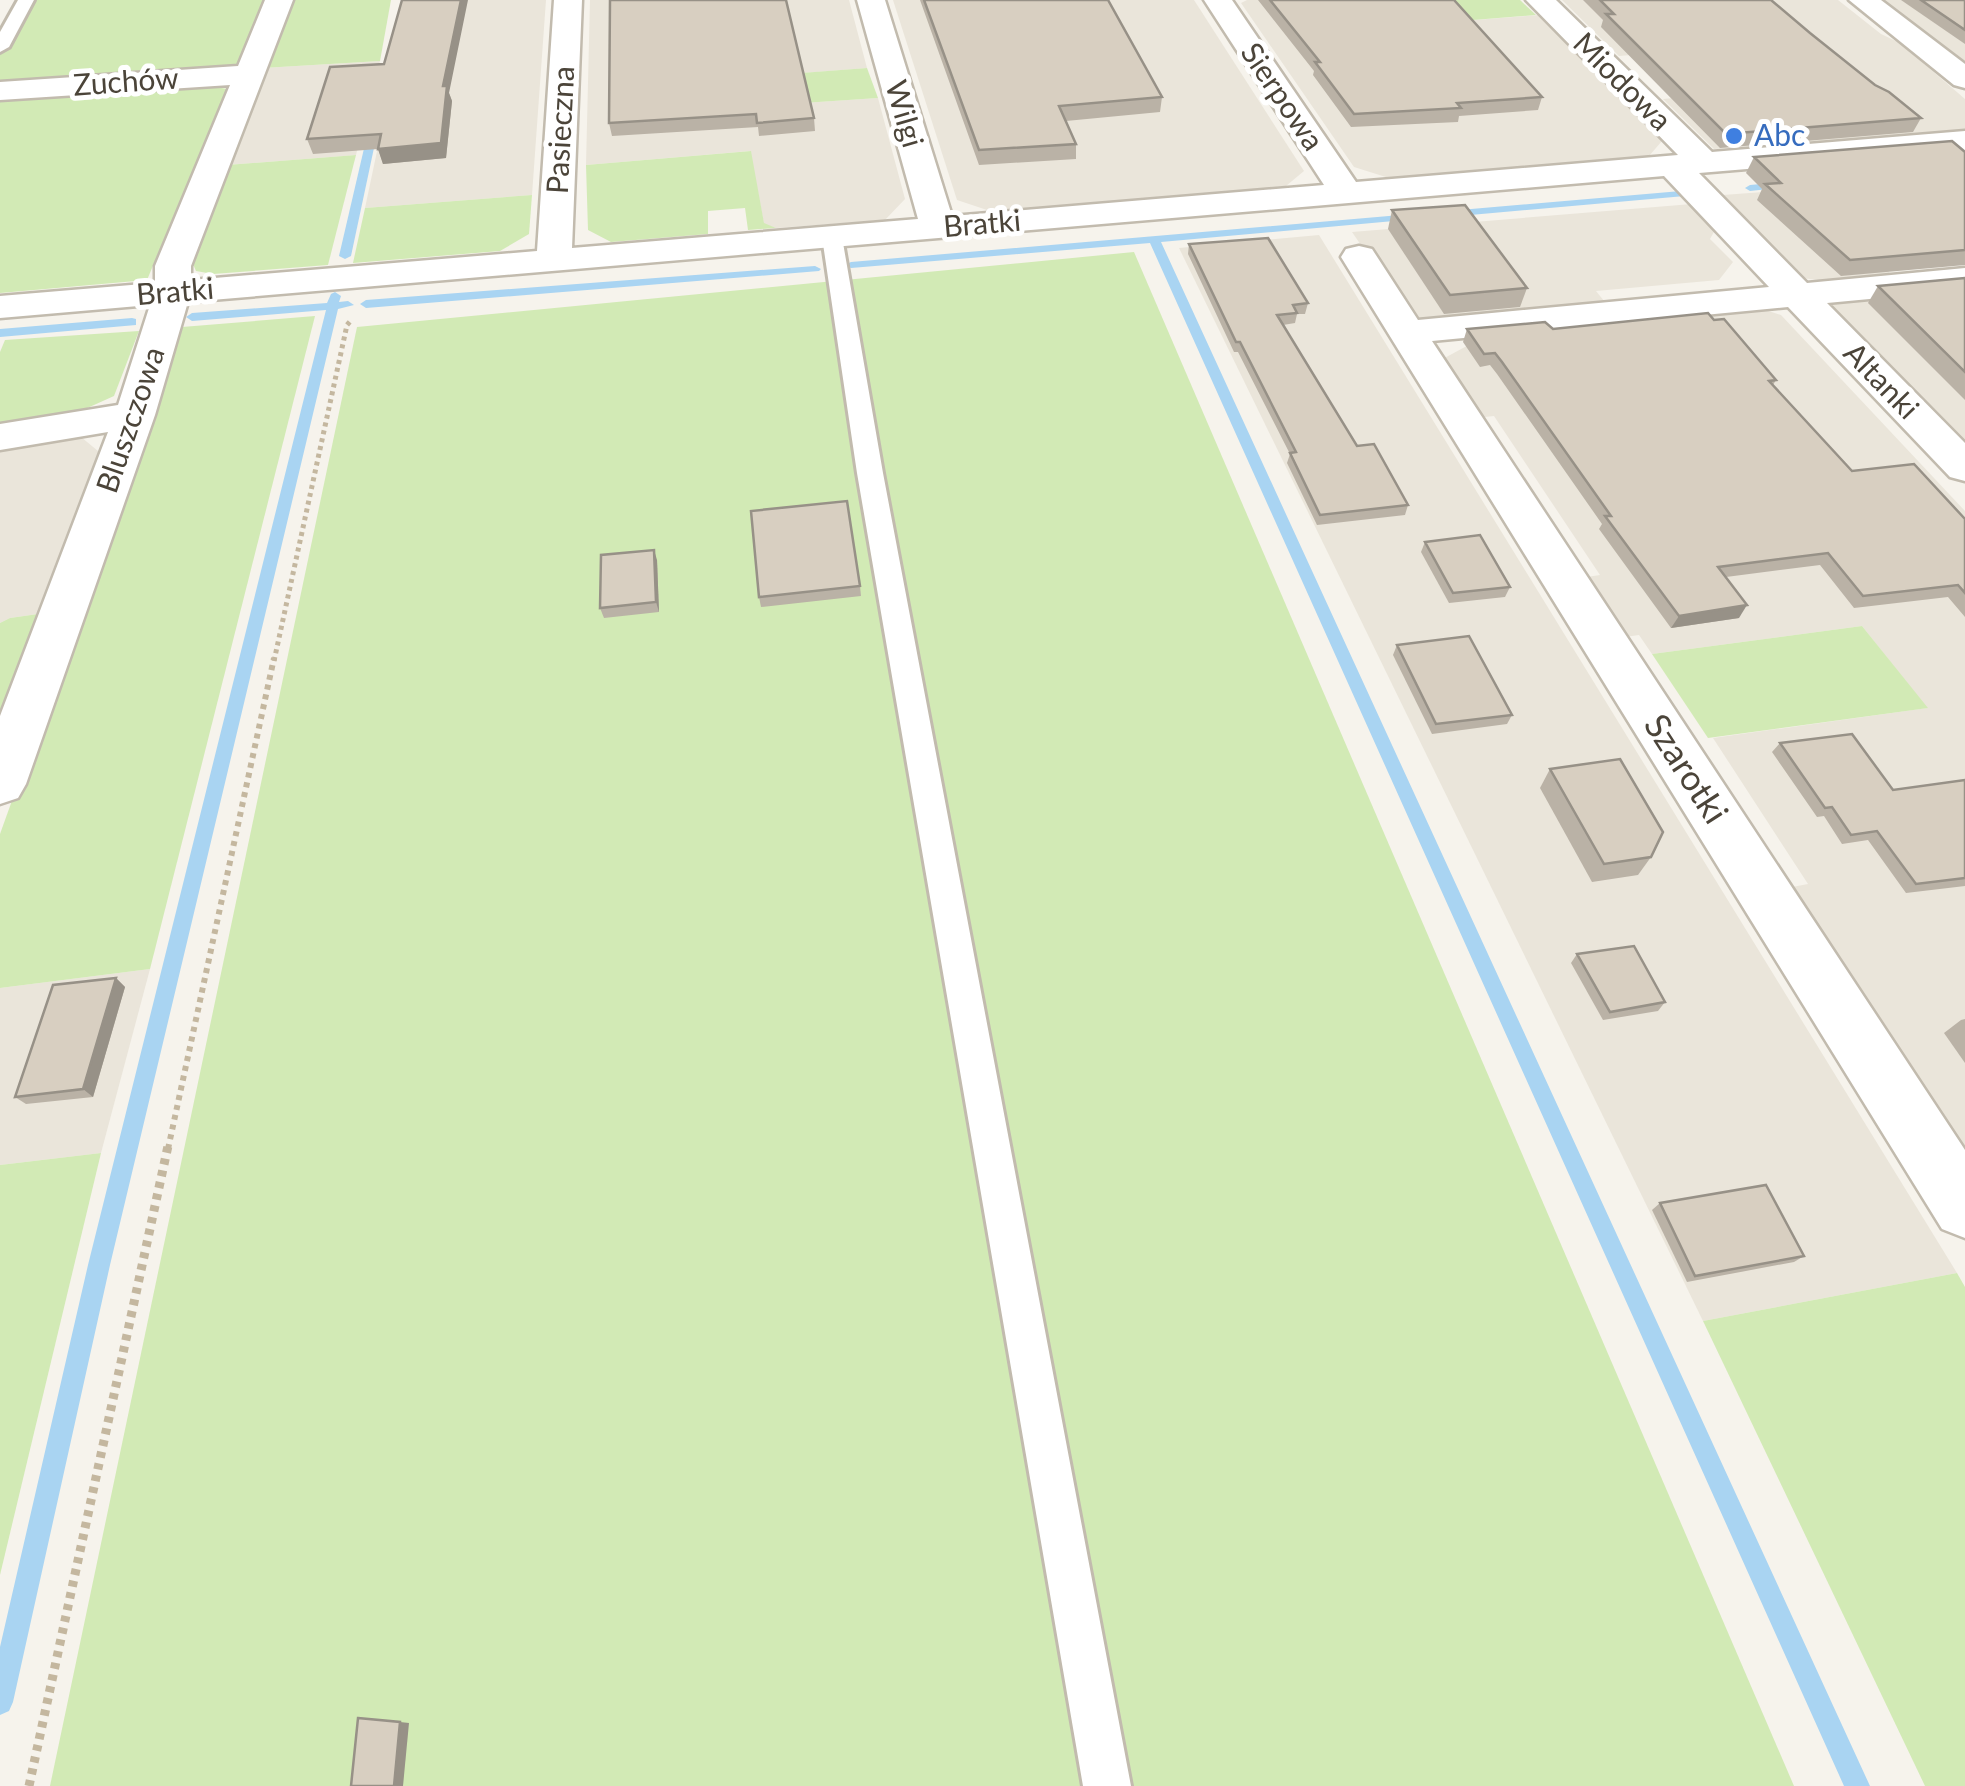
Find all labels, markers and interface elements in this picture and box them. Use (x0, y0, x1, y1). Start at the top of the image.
street label: Miodowa (1567, 24, 1680, 137)
street label: Sierpowa (1235, 35, 1333, 157)
street label: Zuchów (72, 58, 180, 102)
street label: Pasieczna (538, 65, 580, 195)
street label: Wilgi (879, 76, 933, 151)
place label: Abc (1754, 116, 1805, 152)
marker: Abc (1723, 125, 1745, 147)
street label: Bratki (942, 201, 1022, 243)
street label: Bratki (135, 269, 215, 311)
street label: Altanki (1837, 334, 1927, 425)
street label: Bluszczowa (87, 342, 171, 497)
street label: Szarotki (1637, 705, 1738, 830)

